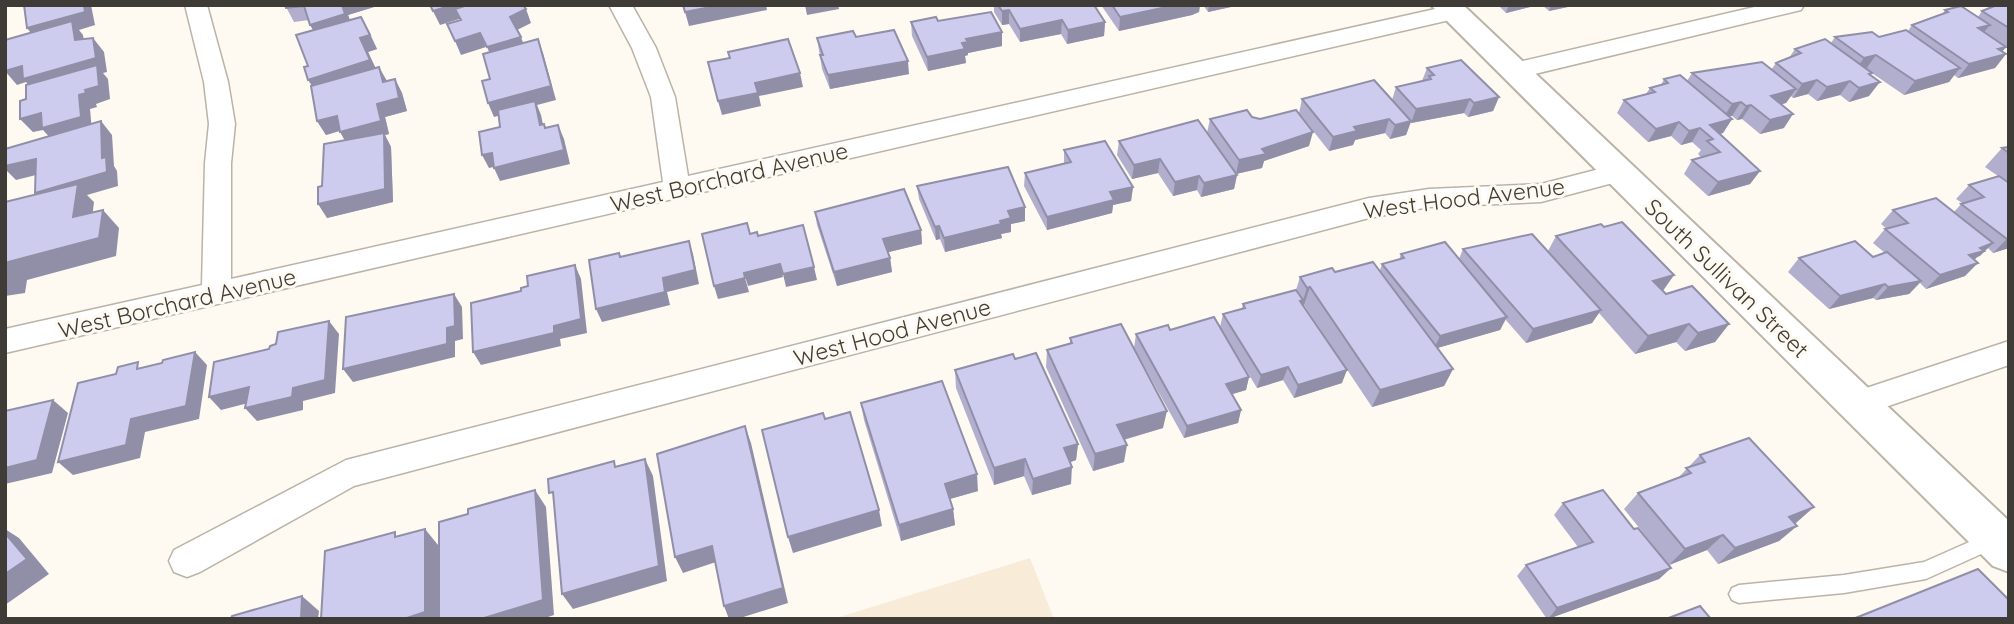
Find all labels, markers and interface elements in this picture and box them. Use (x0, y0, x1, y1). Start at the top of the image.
street label: West Borchard Avenue (607, 136, 851, 218)
street label: West Hood Avenue (1362, 171, 1566, 225)
street label: South Sullivan Street (1639, 192, 1815, 364)
street label: West Borchard Avenue (55, 262, 299, 344)
street label: West Hood Avenue (790, 292, 994, 372)

